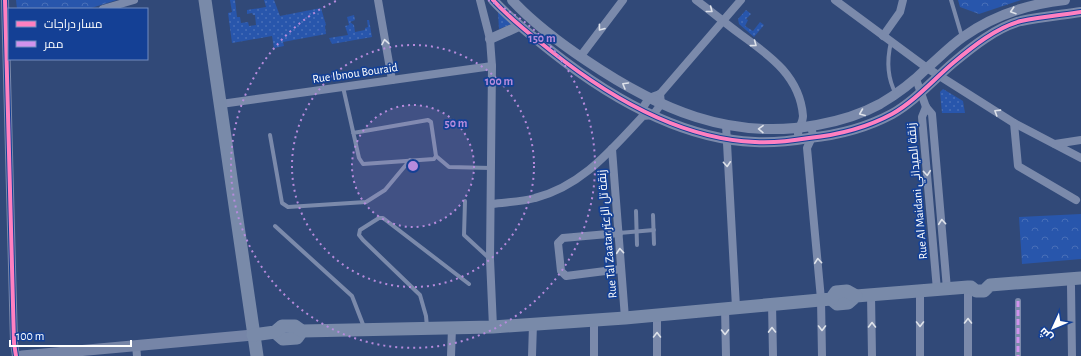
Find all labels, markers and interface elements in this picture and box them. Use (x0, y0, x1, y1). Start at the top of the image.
one-way arrow (705, 6, 712, 13)
one-way arrow (1010, 6, 1017, 15)
legend (8, 8, 148, 60)
text: مسار دراجات (44, 18, 103, 31)
one-way arrow (599, 24, 606, 31)
text: 150 m (528, 32, 556, 44)
text: ممر (43, 38, 63, 51)
one-way arrow (381, 39, 390, 45)
one-way arrow (750, 40, 757, 47)
street label: Rue Ibnou Bouraid (312, 61, 398, 85)
text: 100 m (485, 75, 513, 87)
one-way arrow (622, 83, 629, 90)
one-way arrow (858, 108, 865, 116)
one-way arrow (994, 109, 1001, 116)
text: 50 m (445, 117, 468, 129)
street label: Rue Al Maidani زنقة الميداني (905, 122, 933, 260)
one-way arrow (758, 125, 764, 133)
centre of rings (406, 159, 420, 173)
one-way arrow (723, 161, 732, 167)
street label: Rue Tal Zaatar زنقة تل الزعتر (595, 169, 620, 299)
one-way arrow (922, 170, 931, 176)
one-way arrow (938, 219, 947, 225)
one-way arrow (616, 248, 625, 254)
one-way arrow (813, 258, 822, 264)
north arrow (1033, 308, 1073, 348)
one-way arrow (964, 318, 972, 324)
one-way arrow (916, 321, 924, 327)
scale bar (10, 322, 131, 348)
one-way arrow (868, 322, 876, 328)
one-way arrow (817, 325, 826, 331)
text: ش (1037, 325, 1056, 344)
one-way arrow (768, 327, 776, 333)
one-way arrow (721, 329, 730, 335)
text: 100 m (16, 330, 44, 342)
one-way arrow (653, 332, 661, 338)

